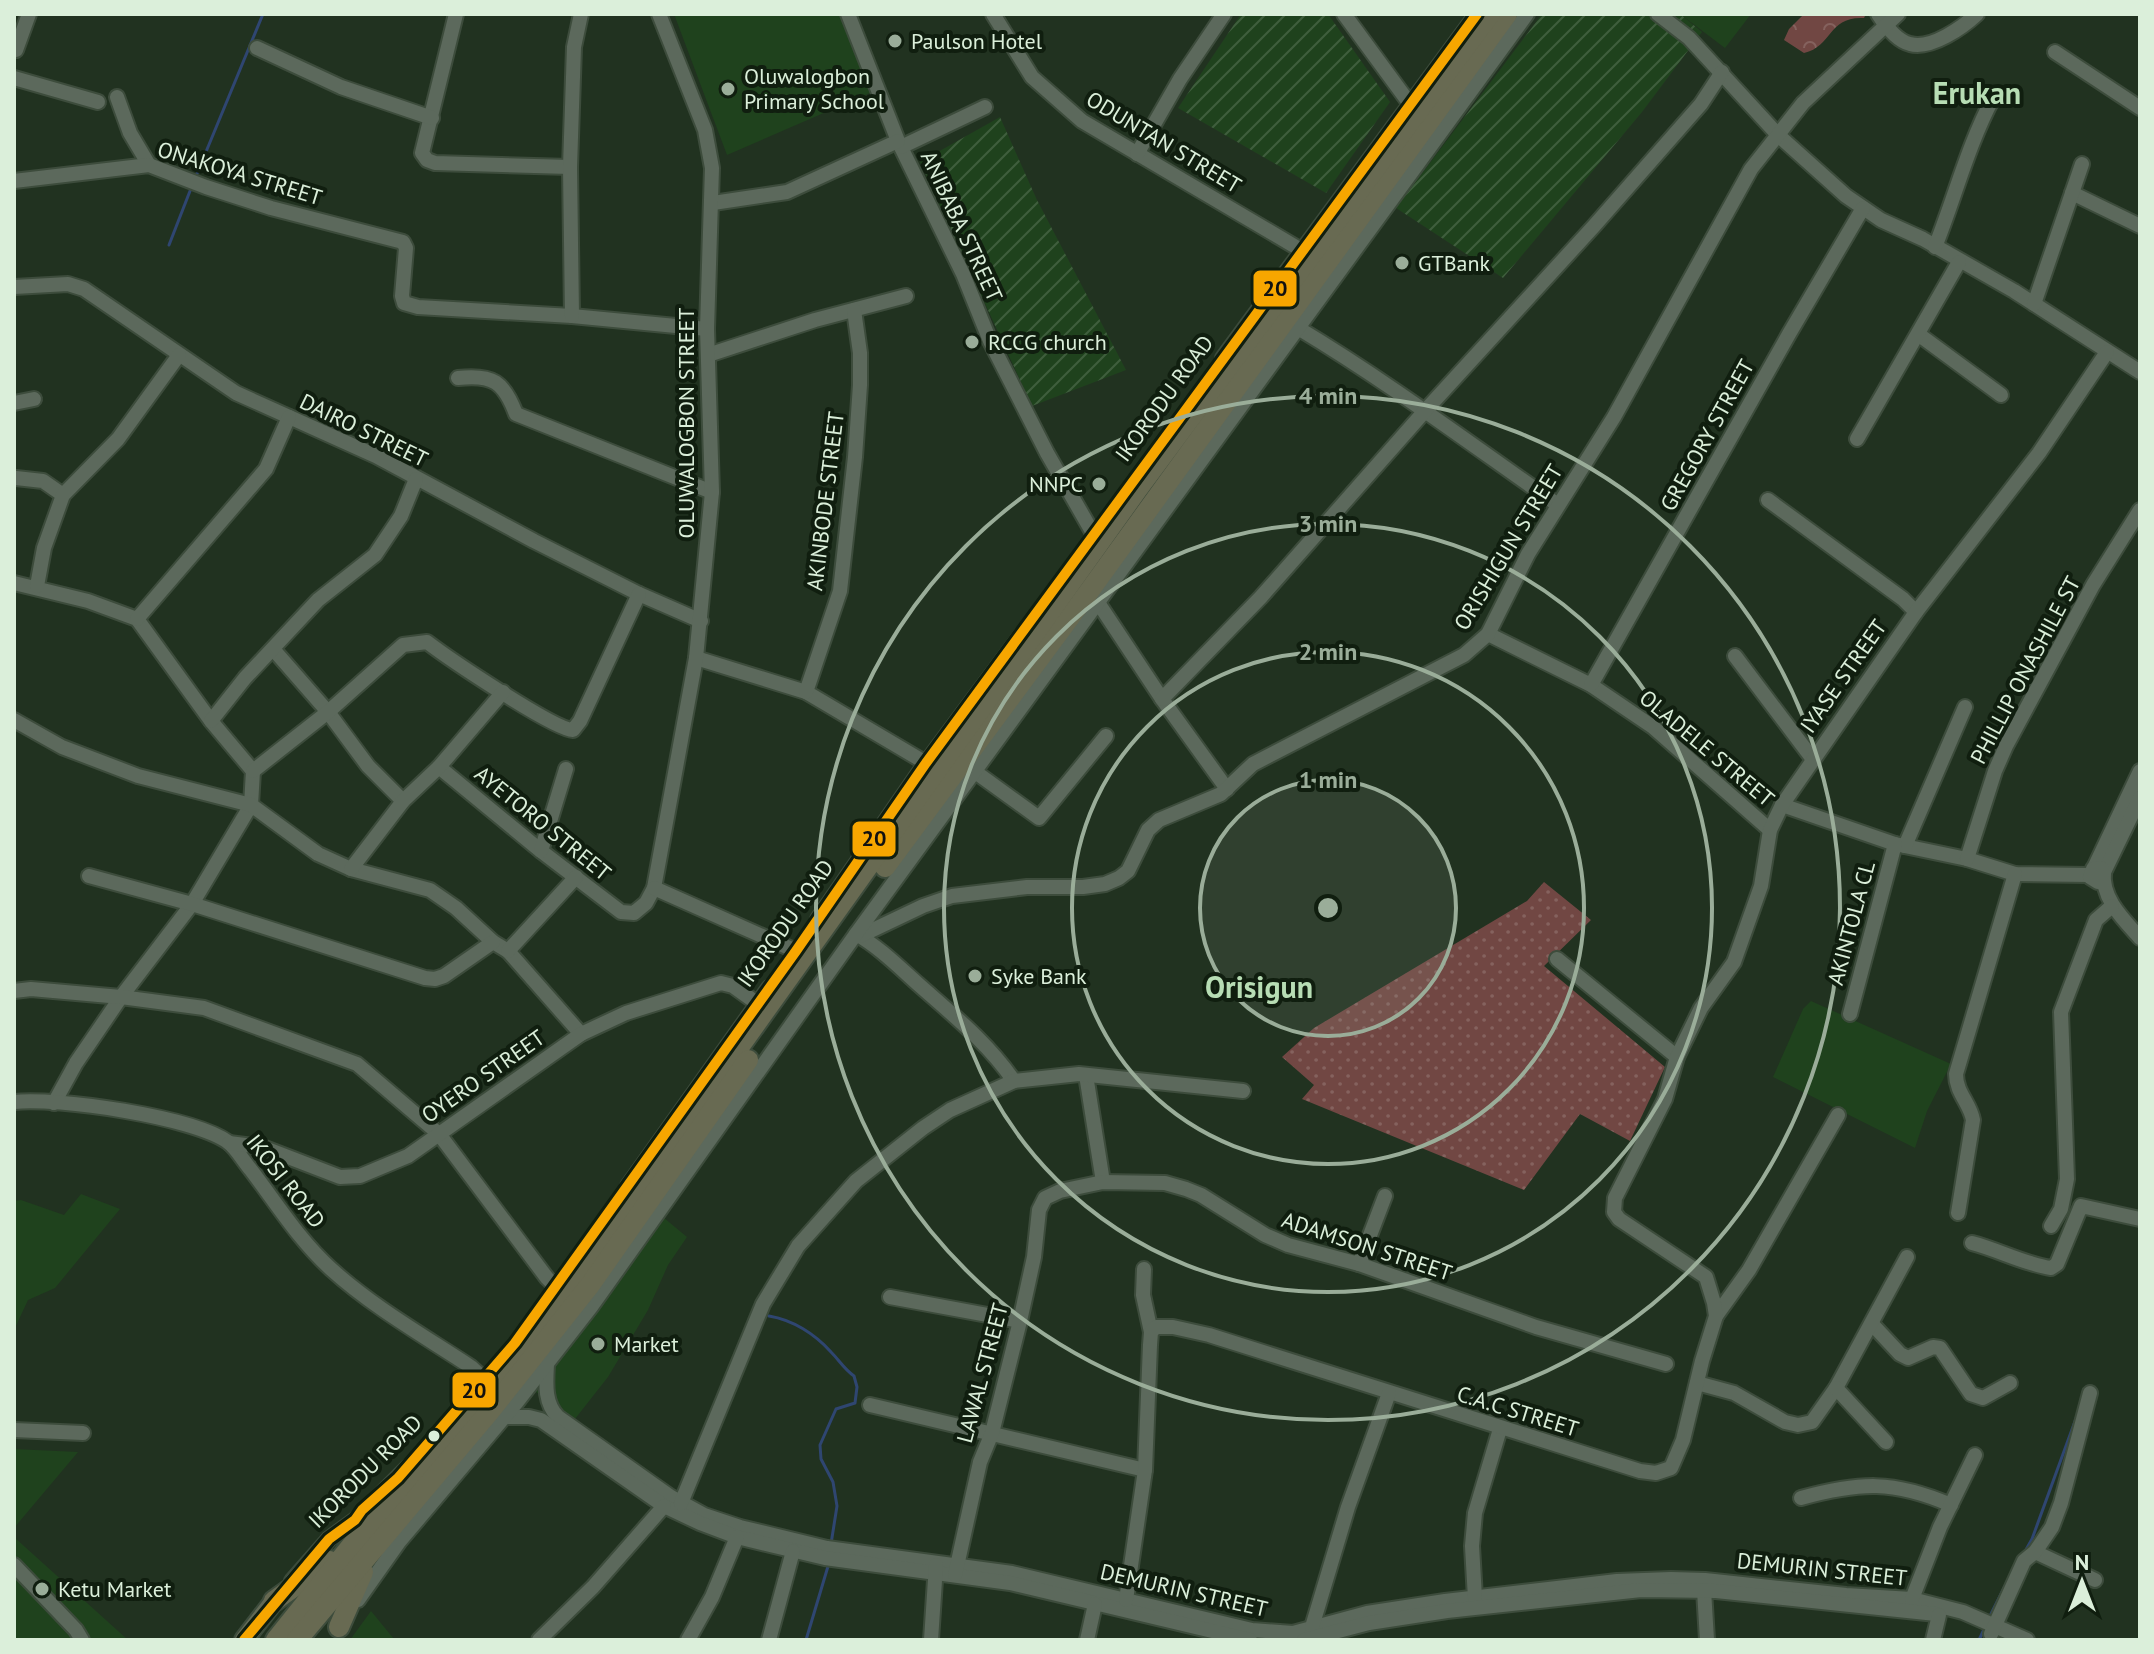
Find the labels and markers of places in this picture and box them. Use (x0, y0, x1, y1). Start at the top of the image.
place label: Paulson Hotel (911, 27, 1043, 55)
marker: Paulson Hotel (886, 32, 904, 50)
place label: Oluwalogbon Primary School (744, 62, 885, 115)
marker: Oluwalogbon Primary School (719, 80, 737, 98)
place label: GTBank (1418, 249, 1490, 277)
marker: GTBank (1393, 254, 1411, 272)
place label: RCCG church (988, 328, 1107, 356)
marker: RCCG church (963, 333, 981, 351)
place label: NNPC (1029, 470, 1083, 498)
marker: NNPC (1090, 475, 1108, 493)
centre of rings (1314, 894, 1342, 922)
place label: Syke Bank (991, 962, 1087, 990)
marker: Syke Bank (966, 967, 984, 985)
place label: Market (614, 1330, 679, 1358)
marker: Market (589, 1335, 607, 1353)
unlabelled marker (426, 1428, 442, 1444)
place label: Ketu Market (58, 1575, 172, 1603)
marker: Ketu Market (33, 1580, 51, 1598)

